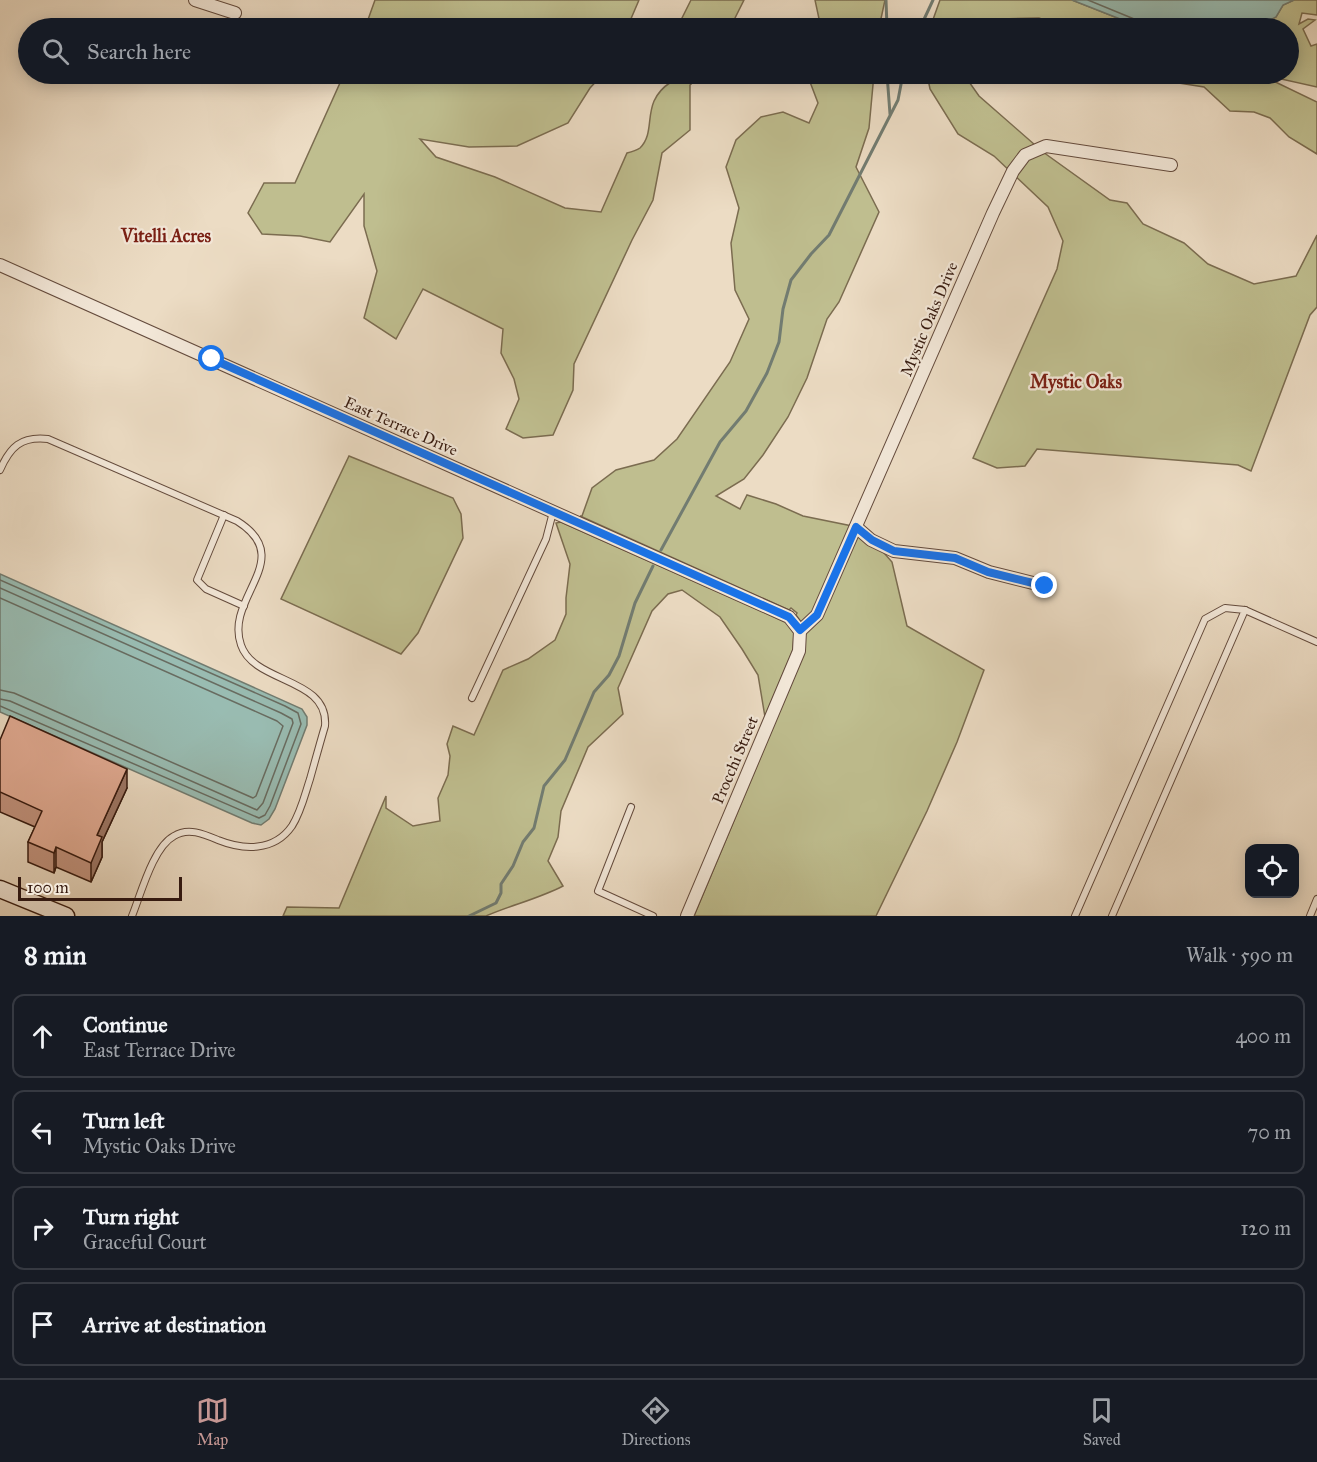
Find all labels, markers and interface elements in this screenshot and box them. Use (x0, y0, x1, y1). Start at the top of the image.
search box (18, 18, 1299, 84)
icon: search (39, 35, 72, 68)
text: Search here (87, 38, 191, 65)
district label: Vitelli Acres (120, 225, 211, 247)
street label: Mystic Oaks Drive (896, 259, 962, 379)
route start (198, 345, 224, 371)
district label: Mystic Oaks (1030, 371, 1122, 394)
street label: East Terrace Drive (341, 392, 461, 460)
route end (1031, 572, 1057, 598)
street label: Procchi Street (708, 713, 762, 807)
map controls (1245, 844, 1299, 898)
button: locate (1245, 844, 1299, 898)
scale bar (18, 874, 182, 902)
text: 100 m (27, 878, 69, 897)
text: 8 min (24, 939, 87, 971)
text: Walk · 590 m (1186, 943, 1293, 967)
text: Continue (83, 1011, 168, 1038)
icon: ahead (26, 1020, 59, 1053)
text: 400 m (1235, 1024, 1291, 1048)
text: East Terrace Drive (83, 1038, 236, 1062)
text: Turn left (83, 1107, 165, 1134)
icon: left (26, 1116, 59, 1149)
text: 70 m (1248, 1120, 1291, 1144)
text: Mystic Oaks Drive (83, 1134, 236, 1158)
text: Turn right (83, 1203, 179, 1230)
icon: right (26, 1212, 59, 1245)
text: 120 m (1240, 1216, 1291, 1240)
text: Graceful Court (83, 1230, 207, 1254)
icon: arrive (26, 1308, 59, 1341)
text: Arrive at destination (83, 1311, 266, 1338)
tab: Map (196, 1394, 229, 1449)
tab: Directions (621, 1394, 690, 1449)
tab: Saved (1083, 1394, 1121, 1449)

